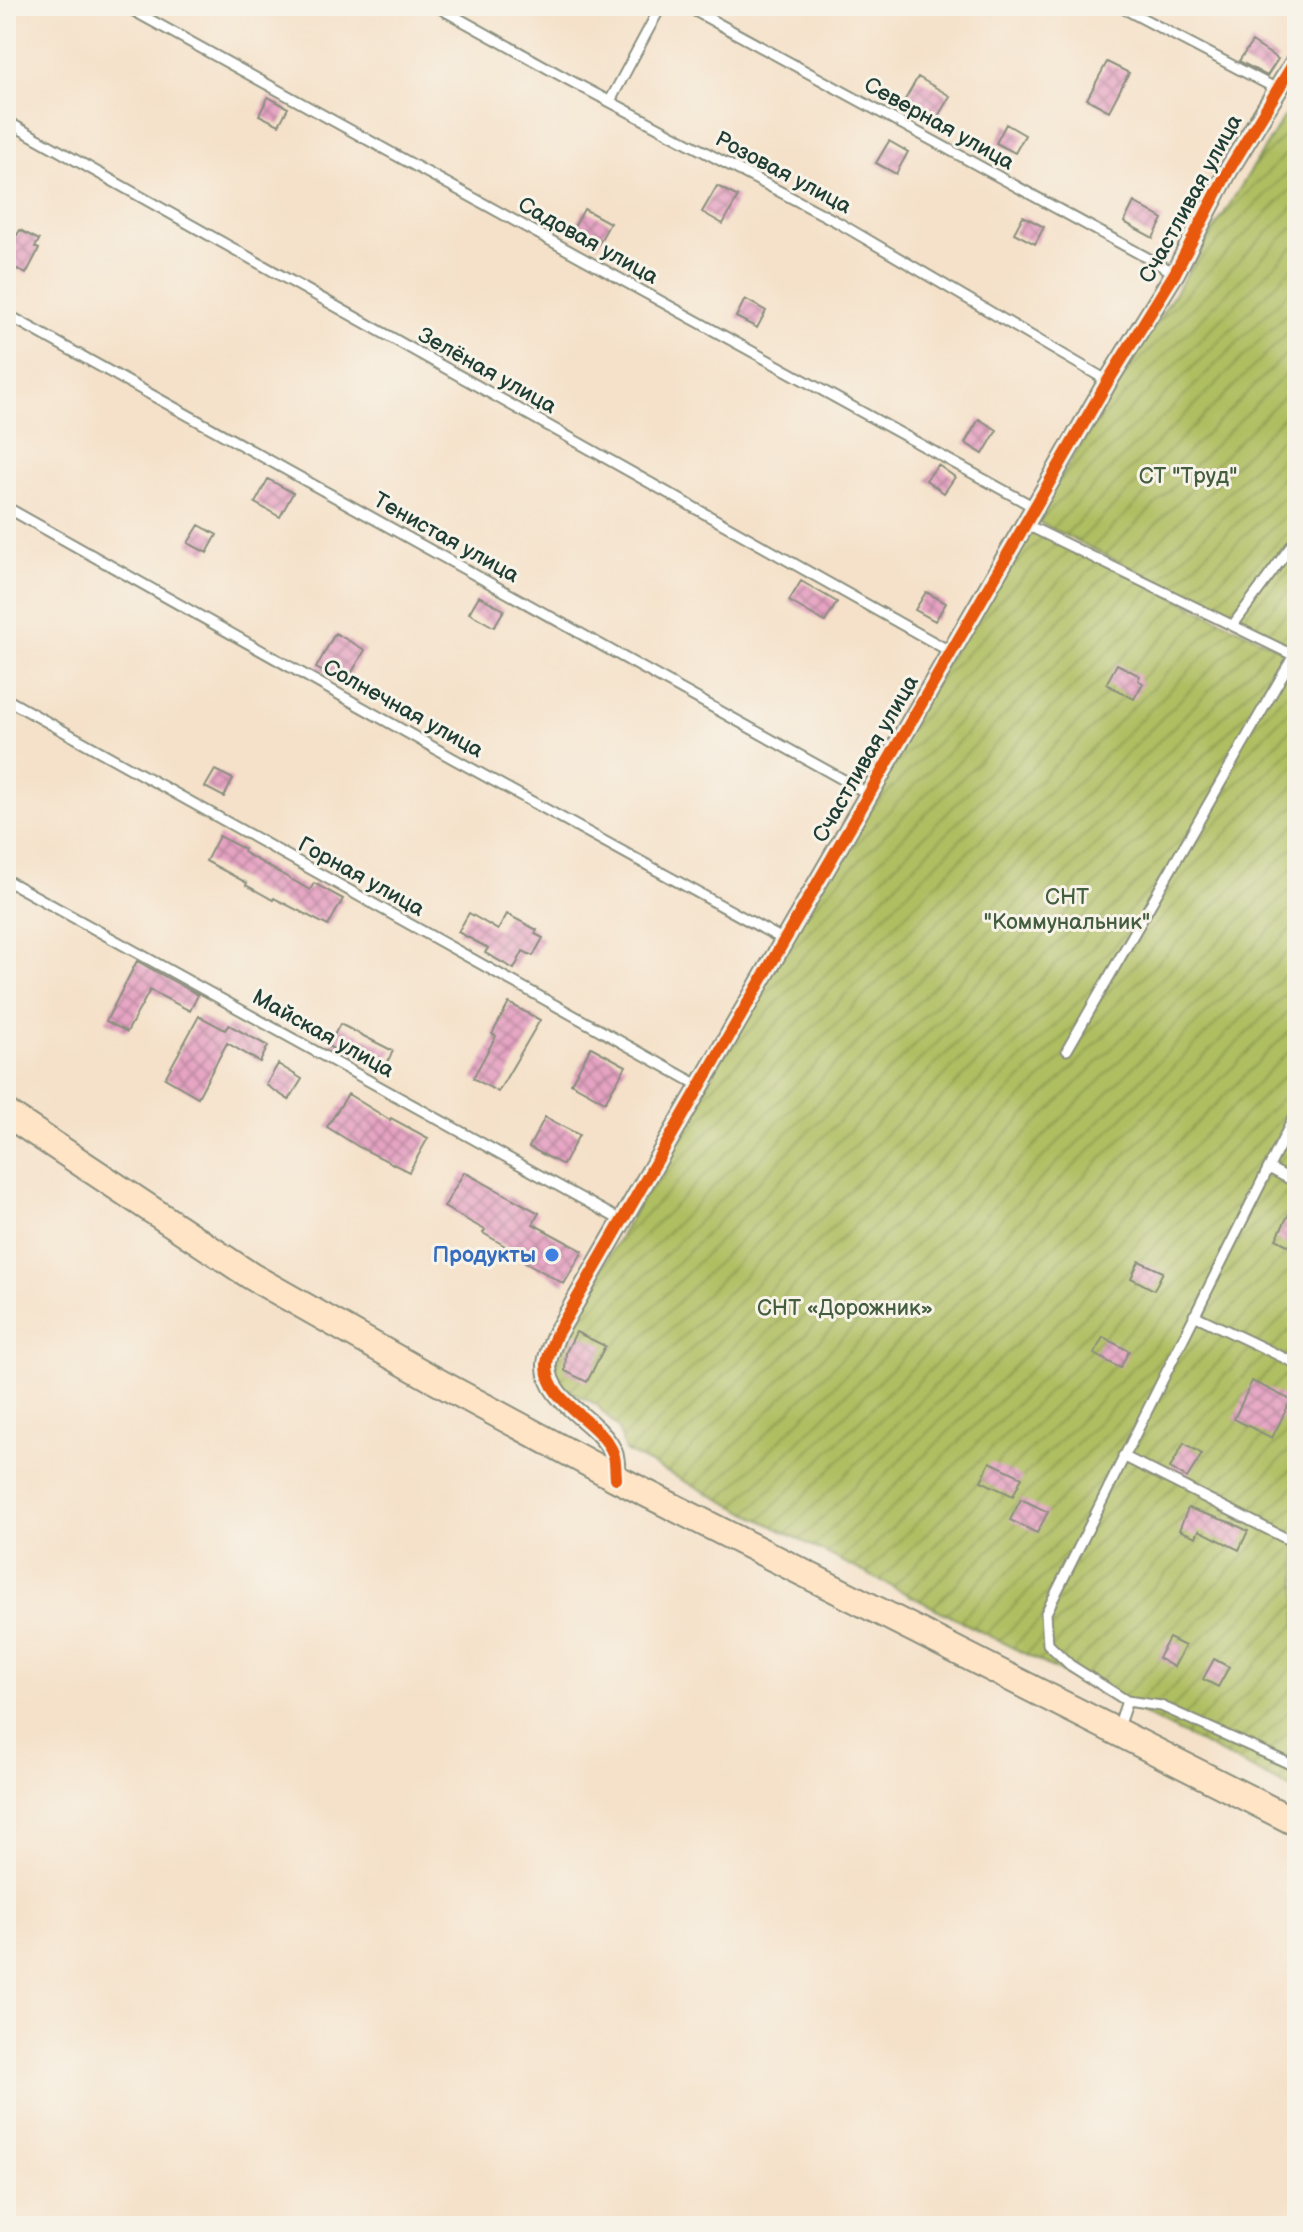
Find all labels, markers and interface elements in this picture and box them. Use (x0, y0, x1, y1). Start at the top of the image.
street label: Северная улица (859, 72, 1019, 176)
street label: Счастливая улица (1133, 110, 1249, 288)
street label: Розовая улица (710, 126, 856, 220)
street label: Садовая улица (513, 191, 663, 291)
street label: Зелёная улица (413, 322, 561, 420)
park label: СТ "Труд" (1139, 463, 1237, 490)
street label: Тенистая улица (368, 487, 524, 589)
street label: Солнечная улица (318, 654, 488, 764)
street label: Счастливая улица (807, 671, 925, 847)
street label: Горная улица (293, 831, 429, 923)
park label: СНТ "Коммунальник" (984, 884, 1150, 936)
street label: Майская улица (247, 984, 399, 1084)
place label: Продукты (432, 1242, 536, 1269)
marker: Продукты (543, 1246, 561, 1264)
park label: СНТ «Дорожник» (757, 1295, 933, 1322)

